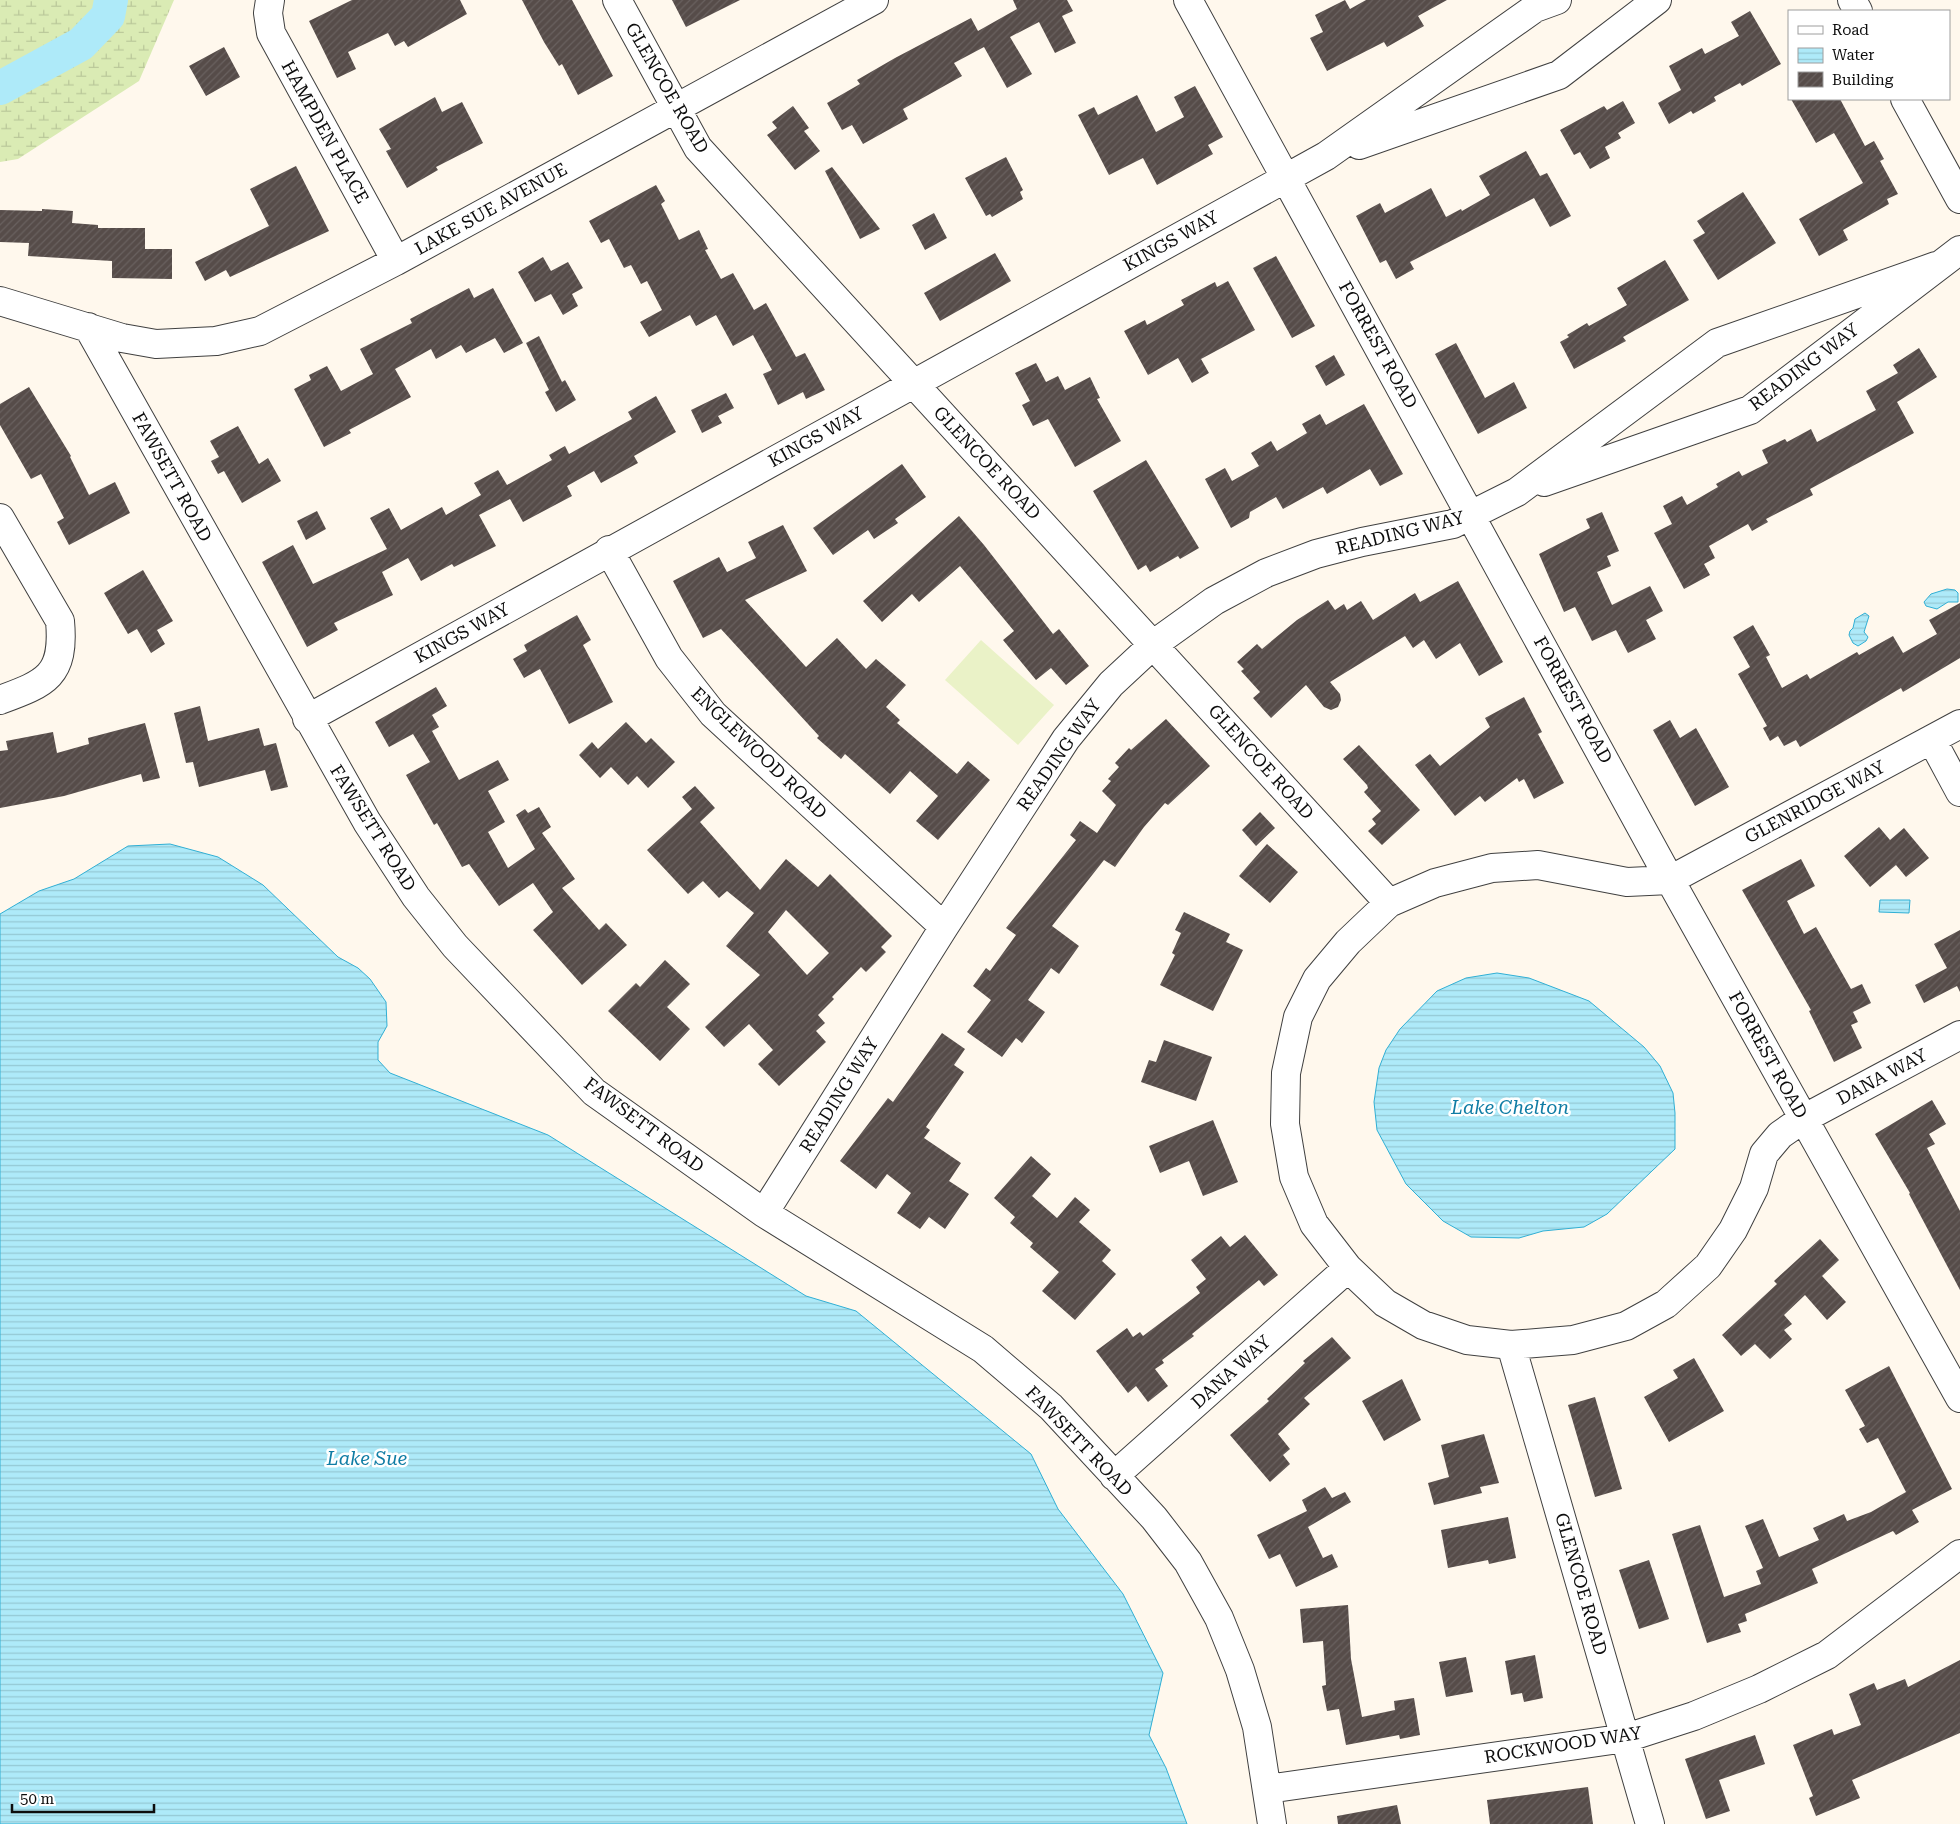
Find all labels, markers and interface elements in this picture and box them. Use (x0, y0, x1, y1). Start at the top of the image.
legend (1788, 10, 1950, 100)
street label: GLENCOE ROAD (622, 19, 713, 157)
text: Road (1832, 21, 1869, 39)
text: Water (1832, 46, 1874, 64)
street label: HAMPDEN PLACE (277, 57, 373, 207)
text: Building (1832, 71, 1894, 89)
street label: LAKE SUE AVENUE (411, 158, 570, 259)
street label: KINGS WAY (1120, 205, 1223, 275)
street label: FORREST ROAD (1335, 278, 1422, 412)
street label: READING WAY (1745, 318, 1863, 415)
street label: KINGS WAY (765, 401, 868, 471)
street label: GLENCOE ROAD (930, 402, 1045, 524)
street label: FAWSETT ROAD (128, 408, 217, 545)
street label: READING WAY (1333, 506, 1467, 559)
street label: KINGS WAY (411, 597, 514, 667)
street label: FORREST ROAD (1530, 633, 1617, 767)
street label: ENGLEWOOD ROAD (687, 682, 832, 823)
street label: READING WAY (1012, 694, 1105, 815)
street label: GLENCOE ROAD (1204, 700, 1318, 823)
street label: GLENRIDGE WAY (1741, 755, 1889, 847)
street label: FAWSETT ROAD (326, 761, 421, 895)
street label: FORREST ROAD (1725, 988, 1812, 1122)
street label: READING WAY (795, 1033, 883, 1156)
street label: DANA WAY (1833, 1044, 1931, 1109)
street label: FAWSETT ROAD (580, 1073, 708, 1177)
water label: Lake Chelton (1450, 1096, 1569, 1119)
street label: DANA WAY (1187, 1330, 1275, 1413)
street label: FAWSETT ROAD (1022, 1381, 1137, 1500)
water label: Lake Sue (326, 1447, 408, 1470)
street label: GLENCOE ROAD (1551, 1510, 1612, 1658)
street label: ROCKWOOD WAY (1483, 1722, 1644, 1767)
scale bar (12, 1782, 155, 1814)
text: 50 m (20, 1790, 55, 1808)

